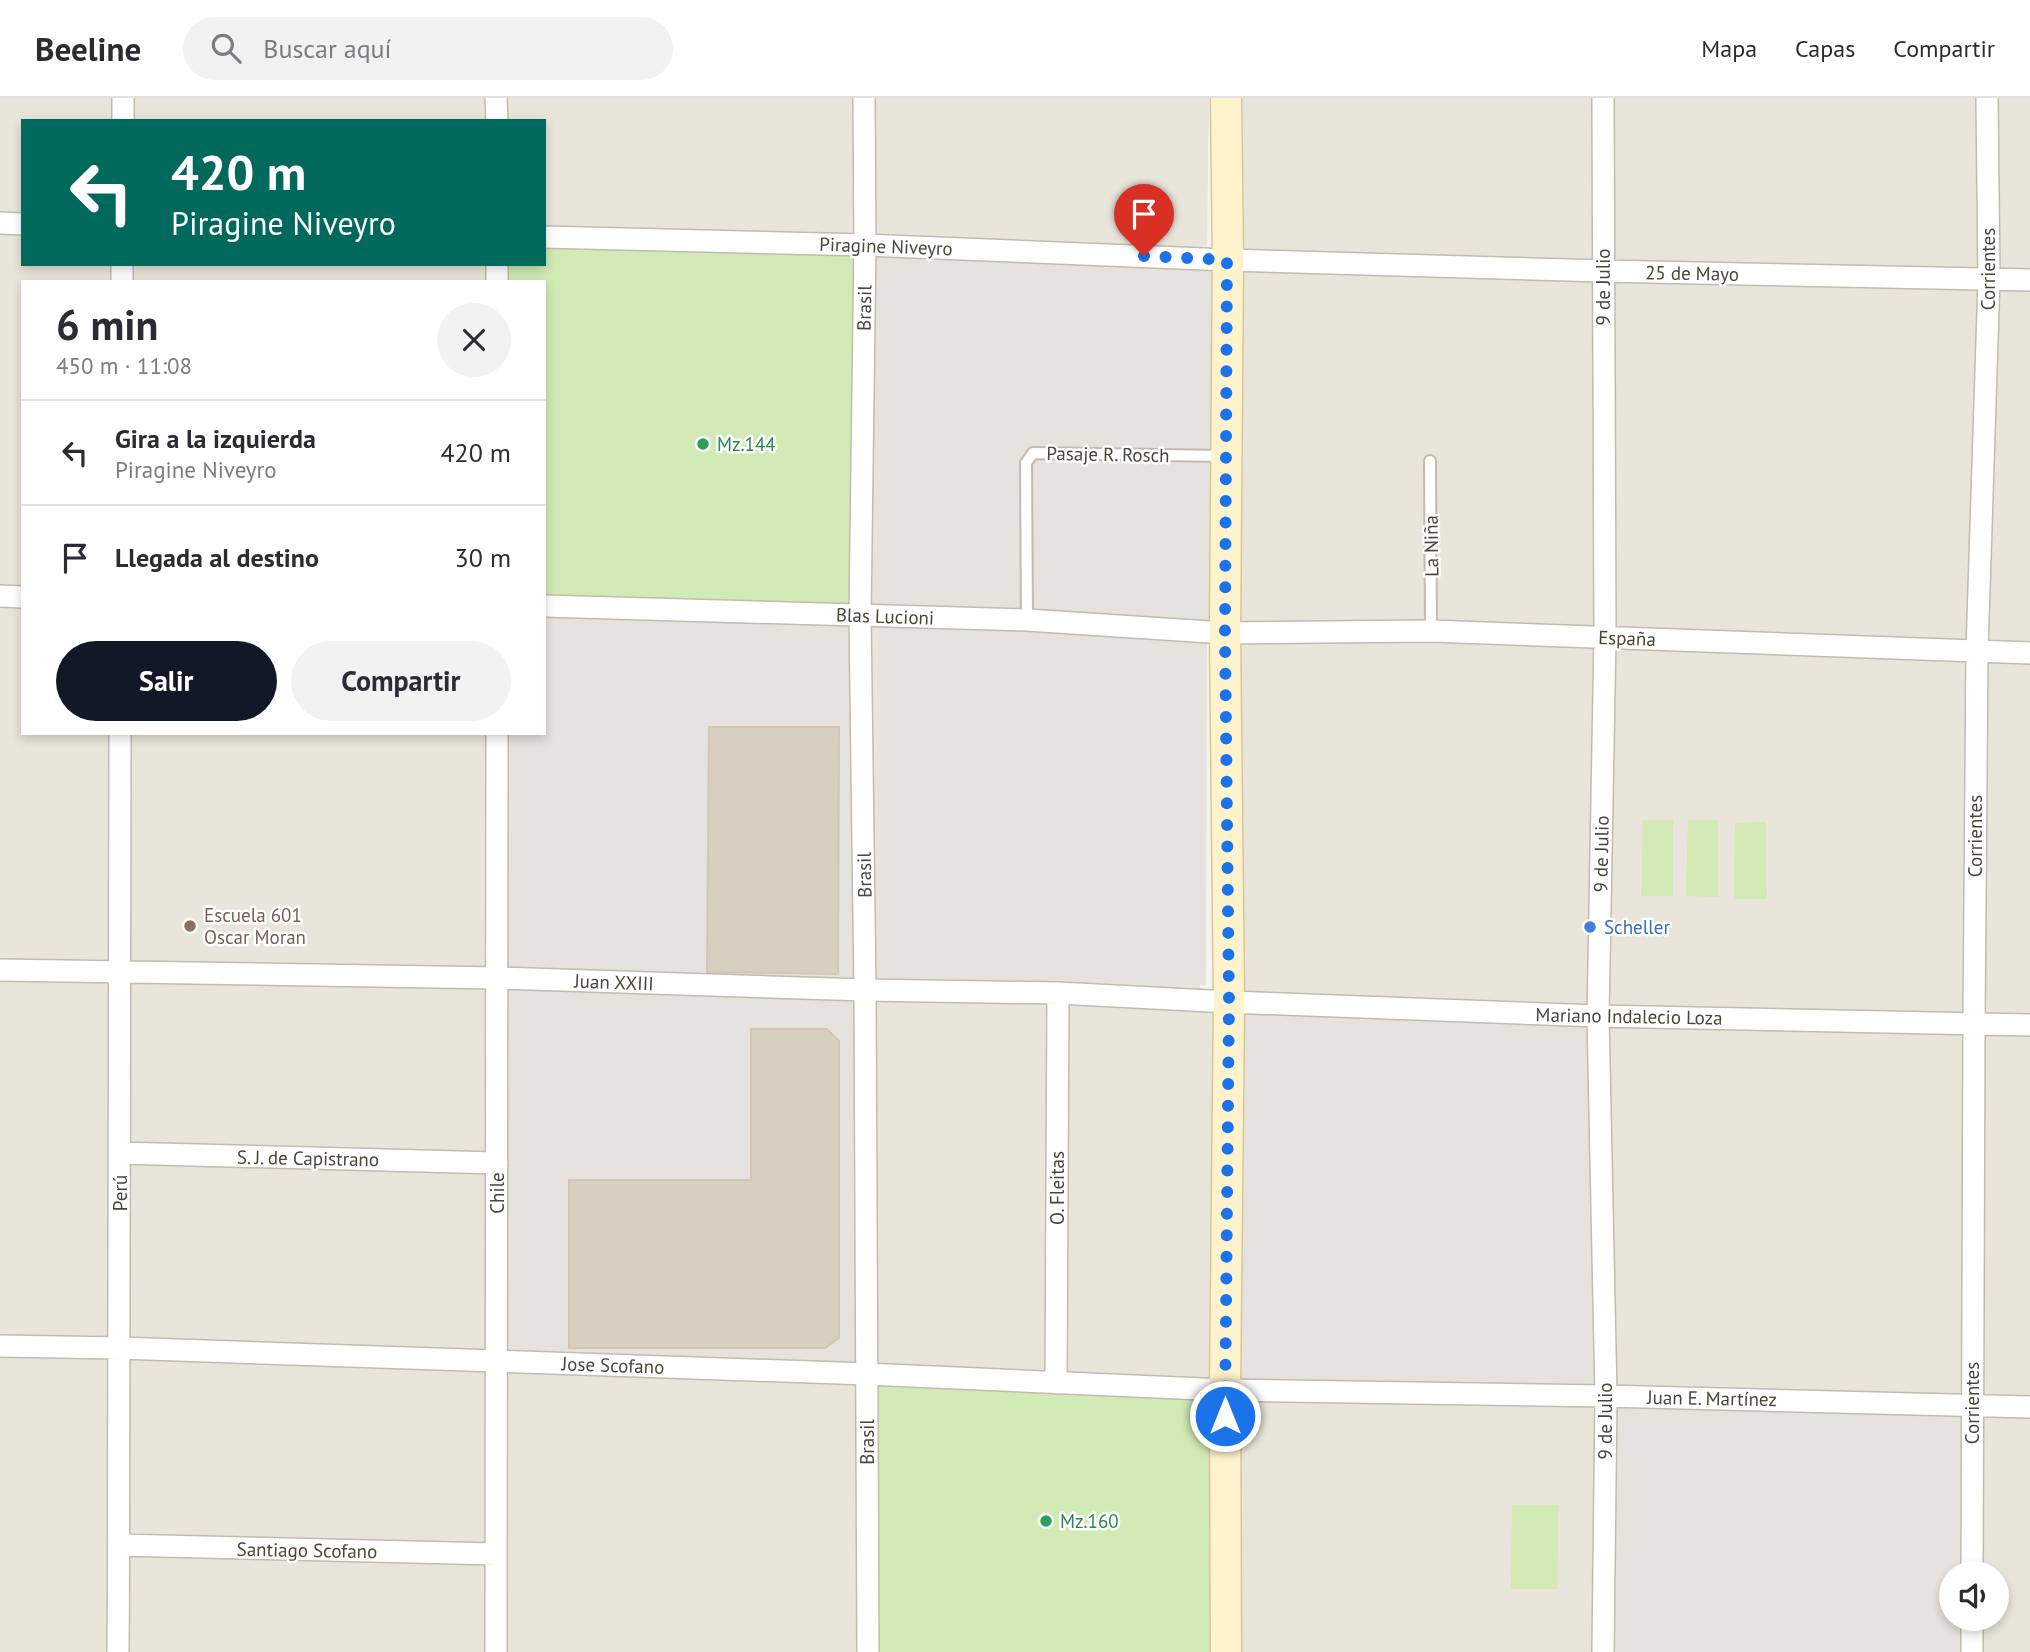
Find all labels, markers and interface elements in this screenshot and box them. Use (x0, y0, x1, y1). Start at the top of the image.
search box (183, 17, 673, 80)
text: Beeline (35, 27, 141, 70)
icon: search (207, 29, 245, 67)
text: Buscar aquí (263, 32, 392, 65)
text: Mapa (1701, 33, 1757, 64)
text: Capas (1795, 33, 1855, 64)
text: Compartir (1893, 33, 1995, 64)
text: 420 m (171, 140, 306, 204)
icon: left (56, 147, 147, 238)
pin (1114, 184, 1174, 256)
icon: arrive (1125, 195, 1163, 233)
text: Piragine Niveyro (171, 202, 396, 244)
street label: Corrientes (1976, 228, 2000, 310)
street label: Piragine Niveyro (819, 232, 953, 260)
street label: 9 de Julio (1591, 249, 1615, 325)
street label: 25 de Mayo (1645, 260, 1739, 286)
street label: Brasil (852, 285, 876, 331)
text: 6 min (56, 297, 158, 352)
button: close (437, 303, 511, 377)
text: 450 m · 11:08 (56, 351, 192, 380)
text: Gira a la izquierda (115, 422, 316, 455)
place label: Mz.144 (717, 432, 776, 456)
icon: left (56, 434, 94, 472)
text: 420 m (440, 436, 511, 469)
marker: Mz.144 (695, 436, 711, 452)
street label: Pasaje R. Rosch (1046, 441, 1170, 467)
text: Piragine Niveyro (115, 455, 277, 484)
street label: La Niña (1418, 515, 1444, 577)
icon: arrive (56, 539, 94, 577)
text: Llegada al destino (115, 541, 319, 574)
text: 30 m (455, 541, 511, 574)
street label: Blas Lucioni (836, 602, 934, 630)
street label: España (1598, 625, 1656, 651)
button: Salir (56, 641, 277, 721)
button: Compartir (291, 641, 511, 721)
street label: Corrientes (1963, 795, 1987, 877)
street label: 9 de Julio (1588, 815, 1614, 893)
street label: Brasil (852, 852, 876, 898)
place label: Escuela 601 Oscar Moran (204, 903, 306, 949)
place label: Scheller (1604, 915, 1670, 939)
marker: Escuela 601 Oscar Moran (182, 918, 198, 934)
marker: Scheller (1582, 919, 1598, 935)
street label: Juan XXIII (573, 969, 654, 995)
street label: Mariano Indalecio Loza (1535, 1002, 1723, 1030)
street label: S. J. de Capistrano (237, 1145, 379, 1171)
street label: O. Fleitas (1045, 1151, 1069, 1225)
street label: Chile (485, 1172, 509, 1214)
street label: Perú (108, 1175, 132, 1211)
street label: Jose Scofano (560, 1351, 665, 1379)
street label: Corrientes (1960, 1362, 1984, 1444)
position arrow (1188, 1379, 1262, 1453)
street label: 9 de Julio (1593, 1383, 1617, 1459)
street label: Juan E. Martínez (1646, 1385, 1777, 1411)
street label: Brasil (855, 1419, 879, 1465)
place label: Mz.160 (1060, 1509, 1119, 1533)
marker: Mz.160 (1038, 1513, 1054, 1529)
street label: Santiago Scofano (237, 1537, 377, 1563)
map controls (1939, 1561, 2009, 1631)
button: sound (1939, 1561, 2009, 1631)

